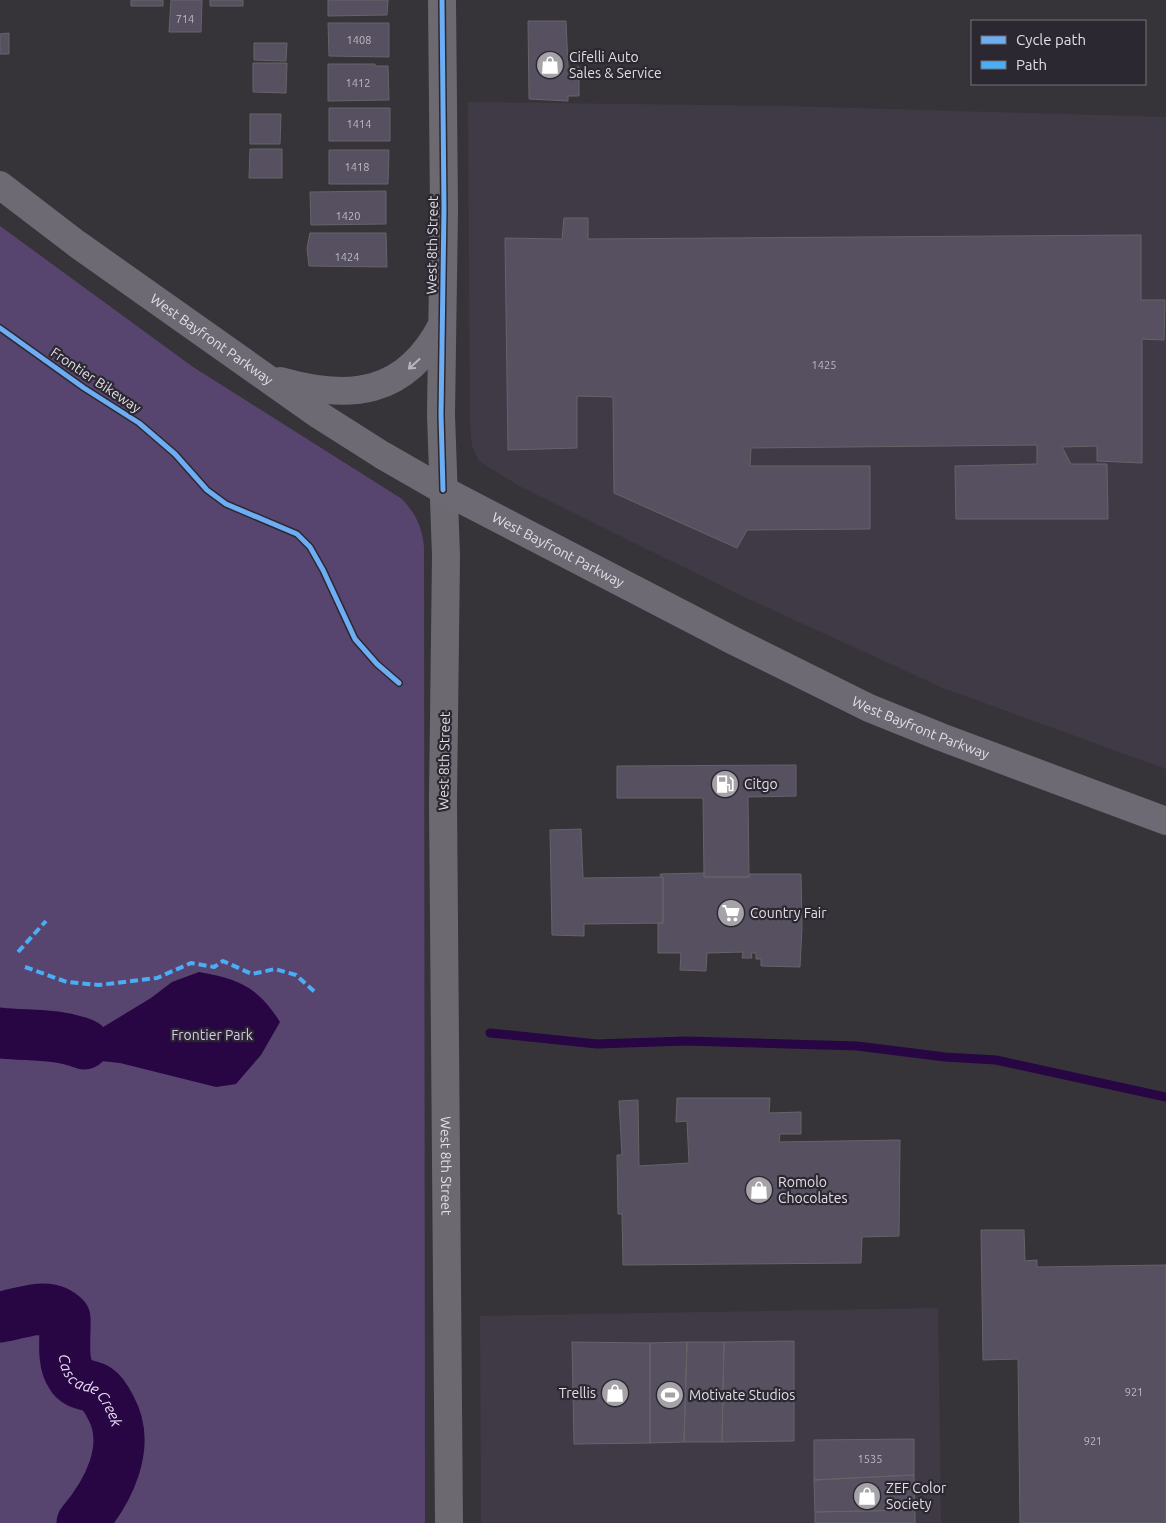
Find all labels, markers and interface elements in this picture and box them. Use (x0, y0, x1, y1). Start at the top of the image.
house number: 714 (176, 13, 194, 25)
legend (971, 20, 1146, 85)
text: Cycle path (1016, 31, 1086, 48)
house number: 1408 (347, 34, 371, 46)
place label: Cifelli Auto Sales & Service (569, 49, 662, 81)
shop icon: Cifelli Auto Sales & Service (535, 50, 565, 80)
text: Path (1016, 56, 1047, 73)
house number: 1412 (346, 77, 370, 89)
house number: 1414 (347, 118, 371, 130)
house number: 1418 (345, 161, 369, 173)
street label: West 8th Street (423, 195, 441, 295)
house number: 1420 (336, 210, 360, 222)
house number: 1424 (335, 251, 359, 263)
street label: West Bayfront Parkway (147, 290, 276, 388)
street label: Frontier Bikeway (48, 344, 144, 416)
one-way arrow (407, 358, 420, 370)
house number: 1425 (812, 359, 836, 371)
street label: West Bayfront Parkway (489, 509, 627, 591)
street label: West Bayfront Parkway (849, 693, 992, 762)
street label: West 8th Street (435, 711, 453, 811)
fuel station icon: Citgo (710, 769, 740, 799)
place label: Citgo (744, 776, 778, 792)
supermarket icon: Country Fair (716, 898, 746, 928)
place label: Country Fair (750, 905, 827, 921)
park label: Frontier Park (171, 1027, 253, 1043)
street label: West 8th Street (438, 1116, 454, 1216)
place label: Romolo Chocolates (778, 1174, 848, 1206)
shop icon: Romolo Chocolates (744, 1175, 774, 1205)
water label: Cascade Creek (56, 1353, 126, 1429)
shop icon: Trellis (600, 1378, 630, 1408)
sports icon: Motivate Studios (655, 1380, 685, 1410)
place label: Trellis (559, 1385, 596, 1401)
house number: 921 (1125, 1386, 1143, 1398)
place label: Motivate Studios (689, 1387, 795, 1403)
house number: 921 (1084, 1435, 1102, 1447)
house number: 1535 (858, 1453, 882, 1465)
place label: ZEF Color Society (886, 1480, 947, 1512)
shop icon: ZEF Color Society (852, 1481, 882, 1511)

